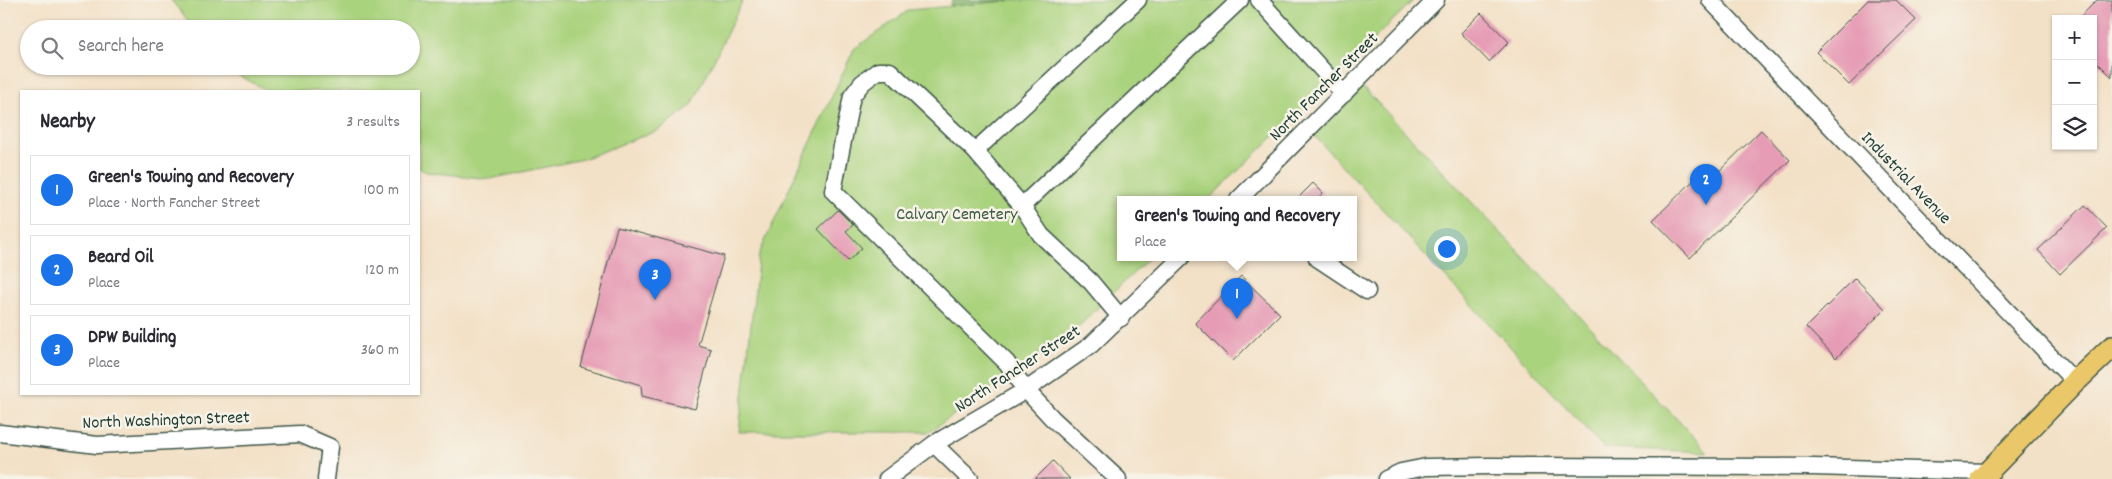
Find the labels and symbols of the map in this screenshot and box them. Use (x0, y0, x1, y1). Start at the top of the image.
street label: North Fancher Street (1265, 27, 1385, 148)
street label: Industrial Avenue (1854, 127, 1956, 231)
pin: 2 (1690, 164, 1722, 205)
park label: Calvary Cemetery (896, 203, 1018, 228)
your location (1434, 236, 1460, 262)
pin: 3 (639, 259, 671, 300)
pin: 1 (1221, 278, 1253, 319)
street label: North Fancher Street (951, 320, 1086, 420)
street label: North Washington Street (82, 406, 251, 437)

